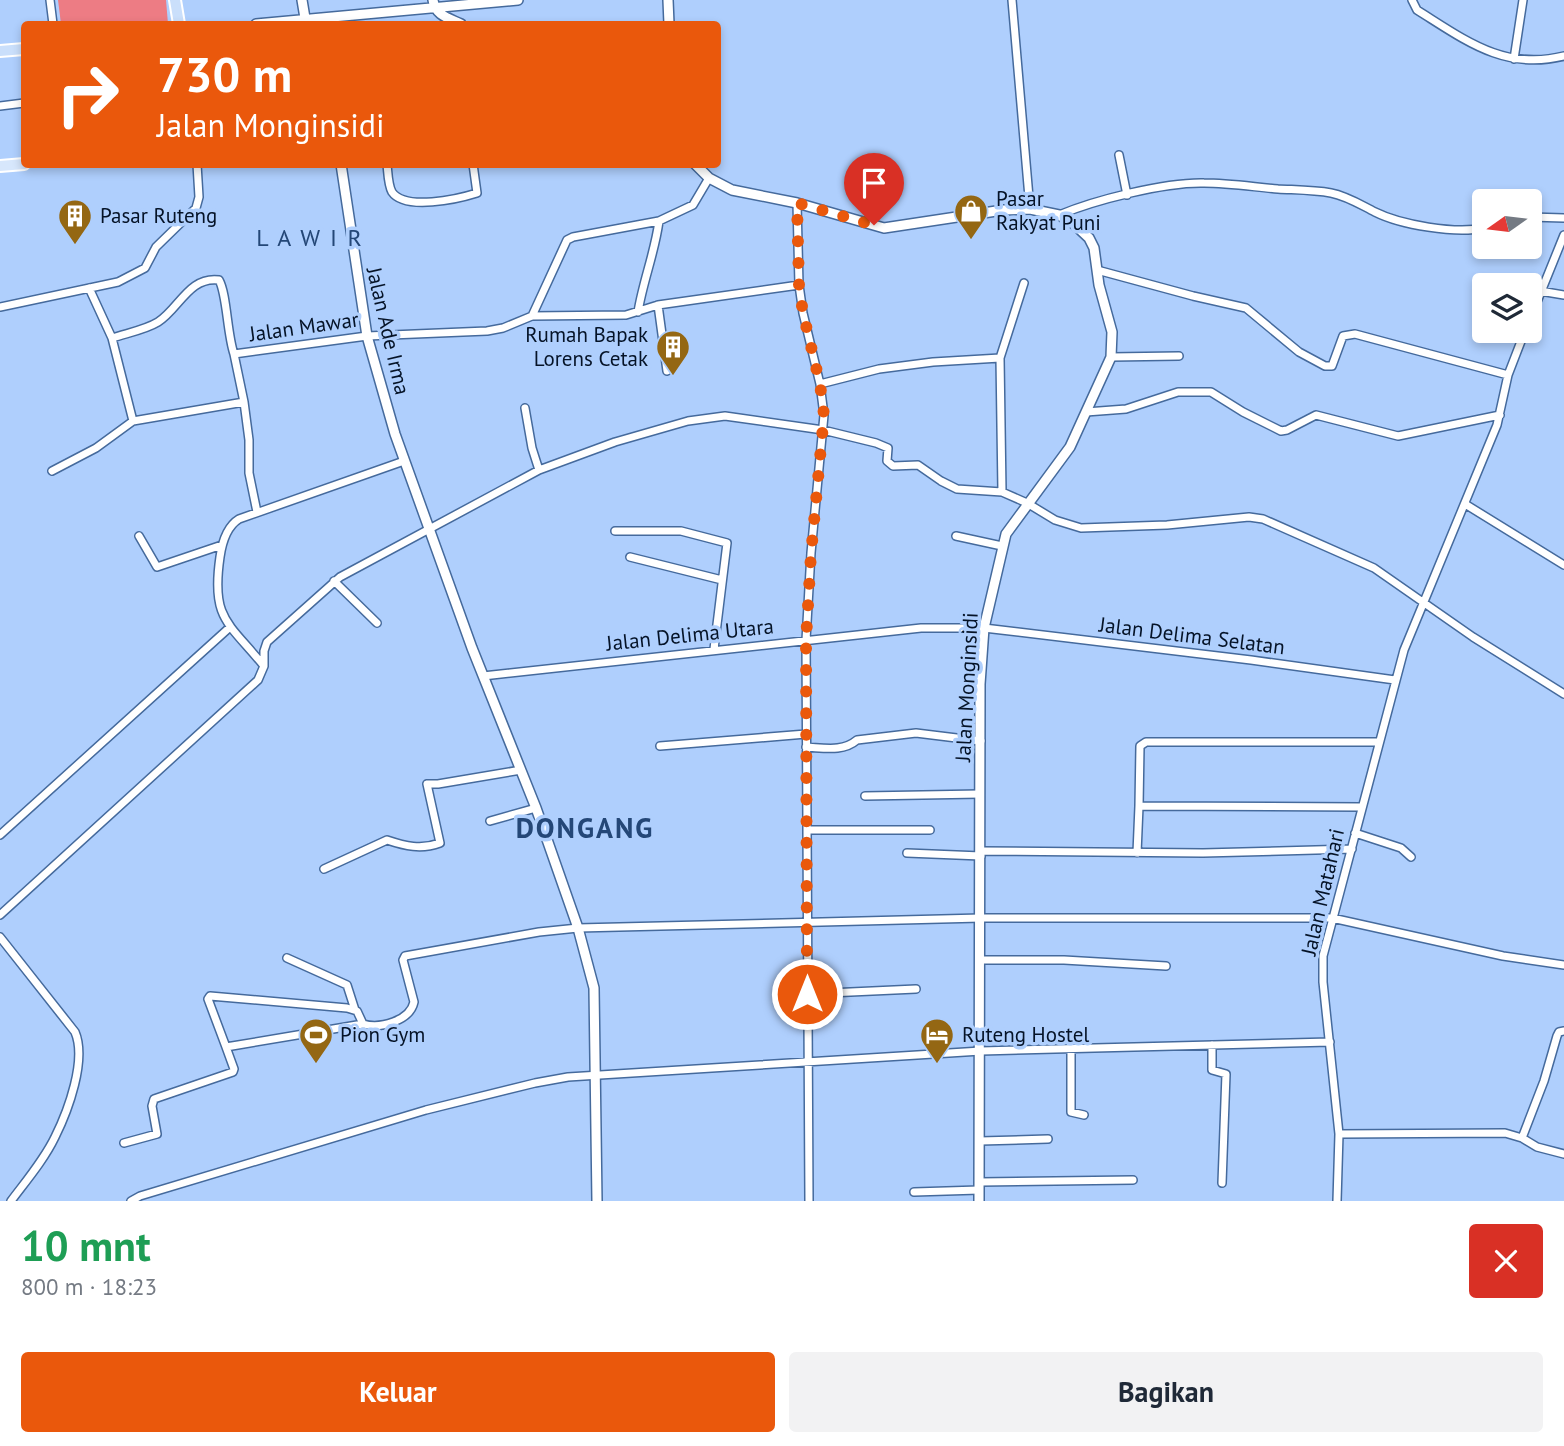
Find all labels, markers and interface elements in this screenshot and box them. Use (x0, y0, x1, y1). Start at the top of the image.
text: 730 m (157, 42, 292, 106)
icon: right (42, 49, 133, 140)
text: Jalan Monginsidi (157, 104, 385, 146)
pin (844, 153, 904, 225)
icon: arrive (855, 164, 893, 202)
place label: Pasar Rakyat Puni (996, 185, 1101, 236)
north arrow (1472, 189, 1542, 259)
map controls (1472, 189, 1542, 343)
shop icon: Pasar Rakyat Puni (952, 192, 990, 241)
building icon: Pasar Ruteng (56, 197, 94, 246)
place label: Pasar Ruteng (100, 202, 217, 229)
district label: L A W I R (256, 222, 364, 253)
street label: Jalan Ade Irma (360, 264, 416, 397)
button: layers (1472, 273, 1542, 343)
street label: Jalan Mawar (247, 305, 360, 348)
place label: Rumah Bapak Lorens Cetak (525, 321, 648, 372)
building icon: Rumah Bapak Lorens Cetak (654, 328, 692, 377)
street label: Jalan Delima Selatan (1097, 611, 1286, 660)
street label: Jalan Delima Utara (604, 612, 775, 657)
street label: Jalan Monginsidi (949, 612, 984, 763)
district label: DONGANG (516, 809, 654, 846)
street label: Jalan Matahari (1295, 826, 1350, 959)
position arrow (770, 957, 844, 1031)
sports icon: Pion Gym (297, 1016, 335, 1065)
hotel icon: Ruteng Hostel (918, 1016, 956, 1065)
place label: Pion Gym (340, 1021, 425, 1048)
place label: Ruteng Hostel (962, 1021, 1089, 1048)
text: 10 mnt (21, 1218, 151, 1273)
button: close (1469, 1224, 1543, 1298)
text: 800 m · 18:23 (21, 1272, 157, 1301)
button: Keluar (21, 1352, 775, 1432)
button: Bagikan (789, 1352, 1543, 1432)

